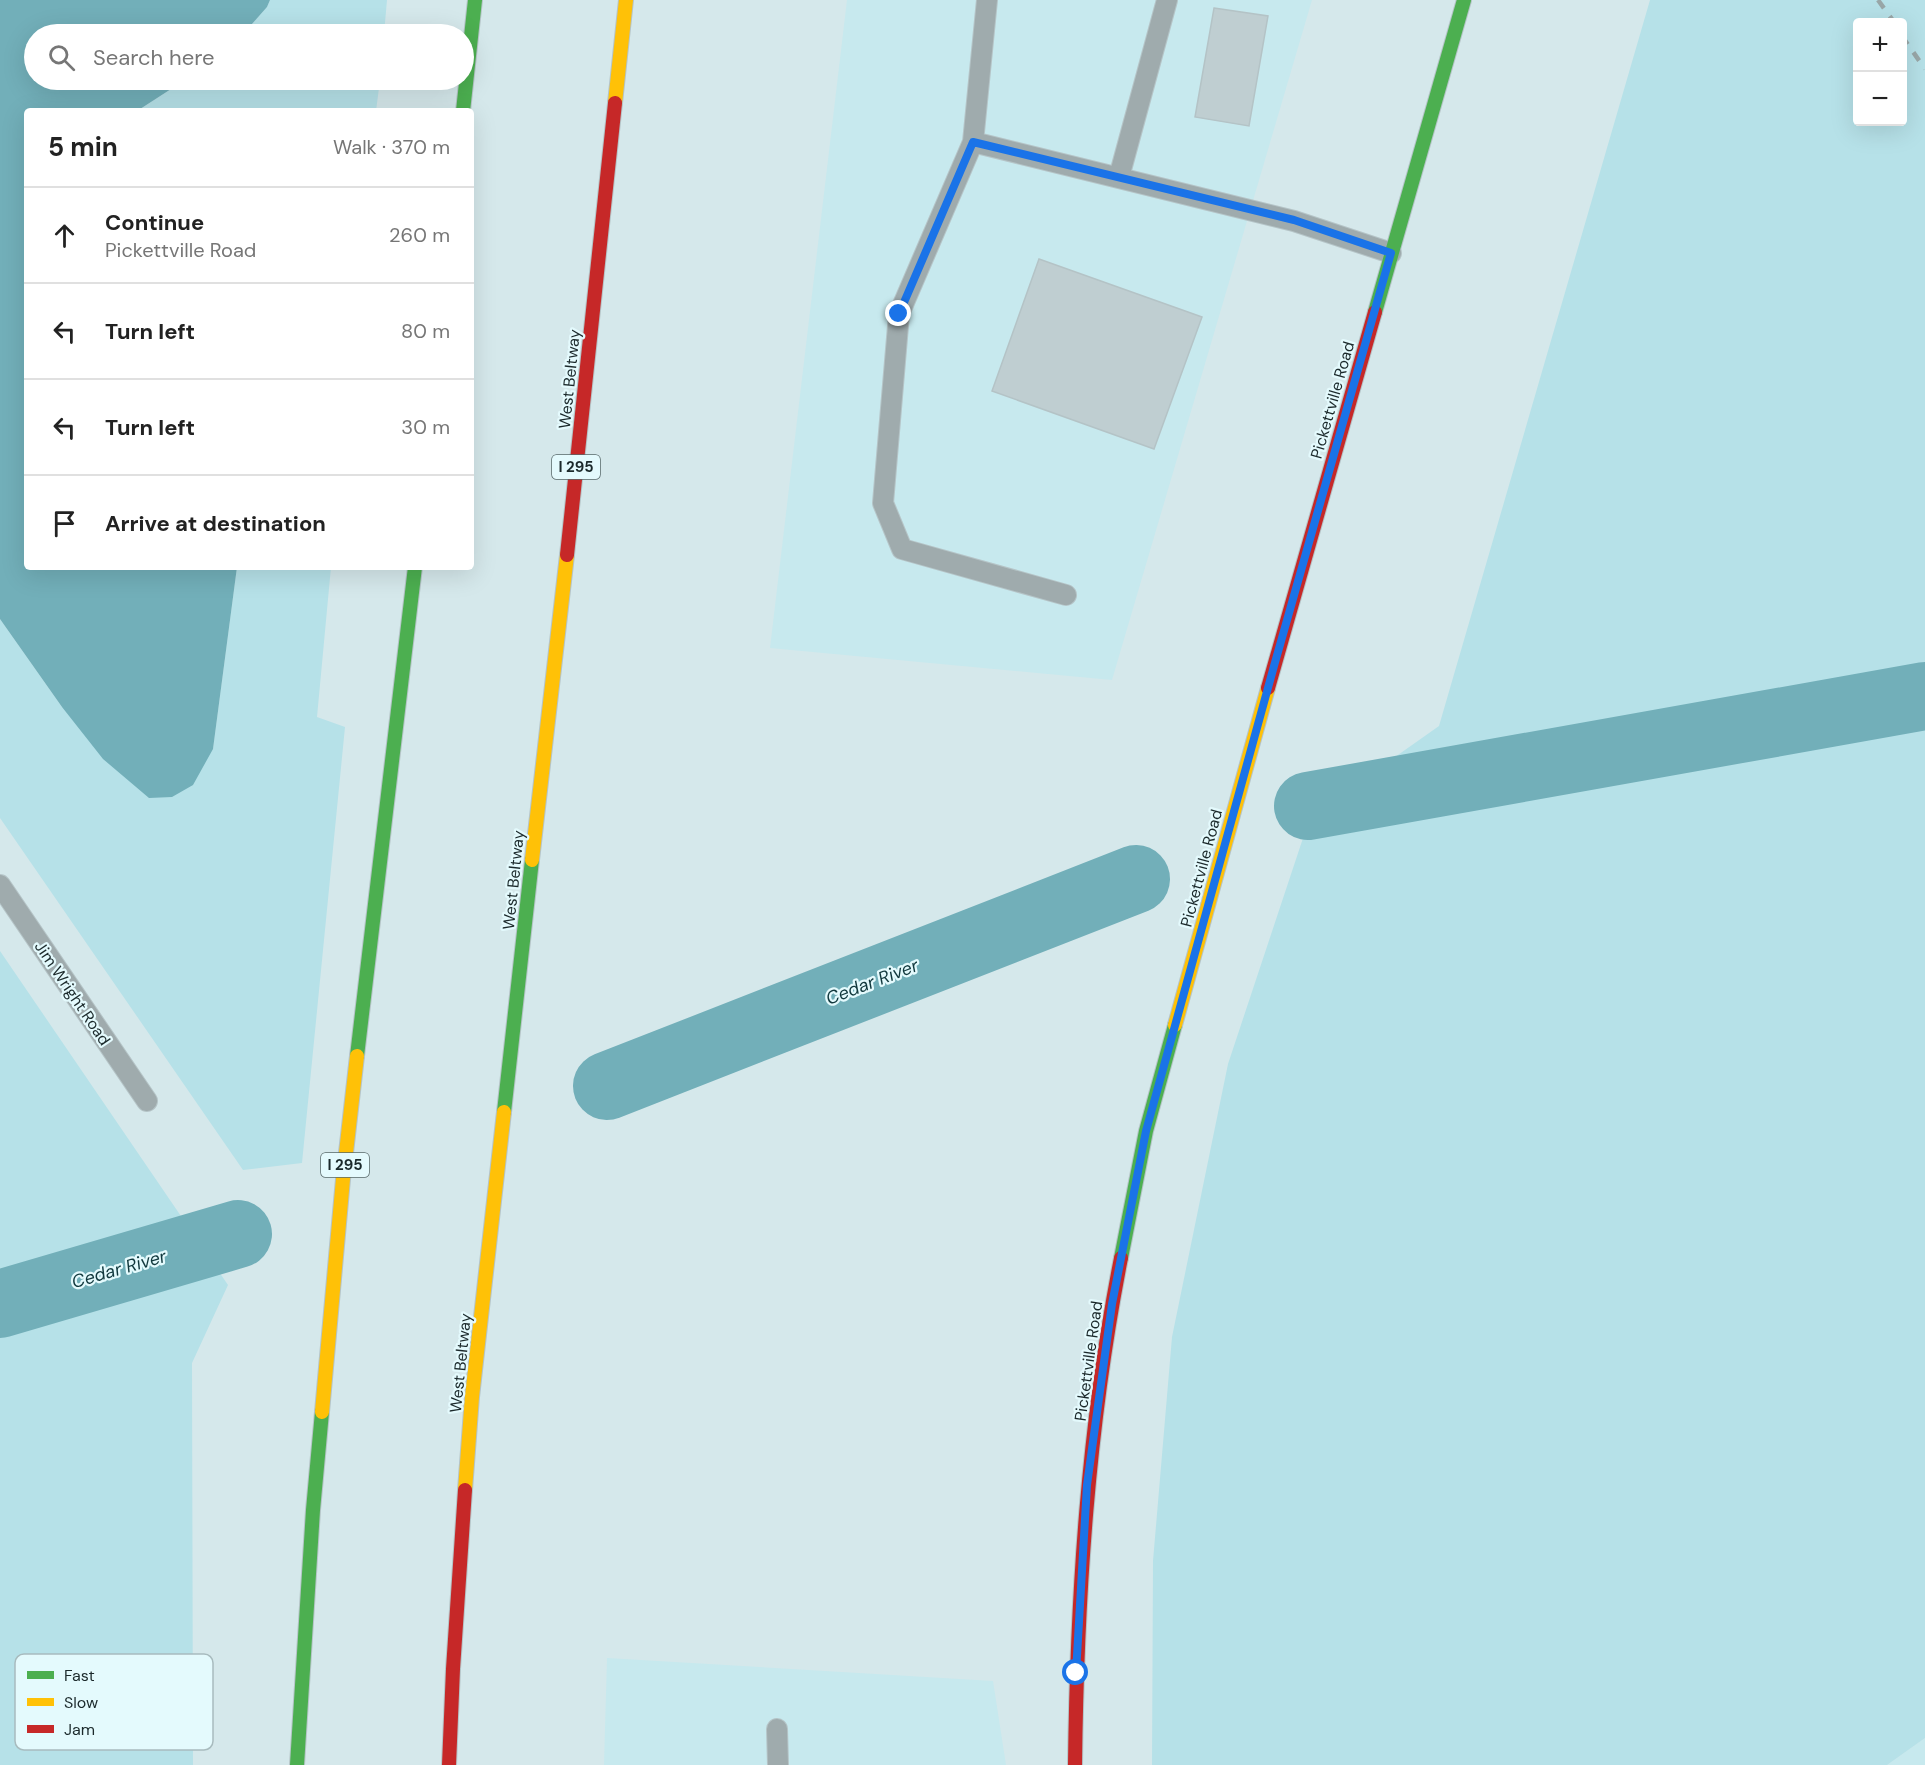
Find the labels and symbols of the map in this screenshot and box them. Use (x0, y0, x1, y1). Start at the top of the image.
route end (885, 300, 911, 326)
street label: West Beltway (554, 328, 585, 430)
street label: Pickettville Road (1306, 339, 1359, 461)
road number: I 295 (552, 455, 600, 479)
street label: Pickettville Road (1176, 807, 1227, 929)
street label: West Beltway (498, 829, 529, 931)
street label: Jim Wright Road (30, 937, 115, 1049)
water label: Cedar River (822, 953, 923, 1011)
road number: I 295 (321, 1153, 369, 1177)
water label: Cedar River (69, 1244, 170, 1294)
street label: Pickettville Road (1070, 1300, 1107, 1423)
street label: West Beltway (445, 1312, 476, 1414)
legend (15, 1654, 213, 1750)
route start (1062, 1659, 1088, 1685)
text: Fast (64, 1665, 95, 1686)
text: Slow (64, 1692, 98, 1713)
text: Jam (64, 1719, 95, 1740)

